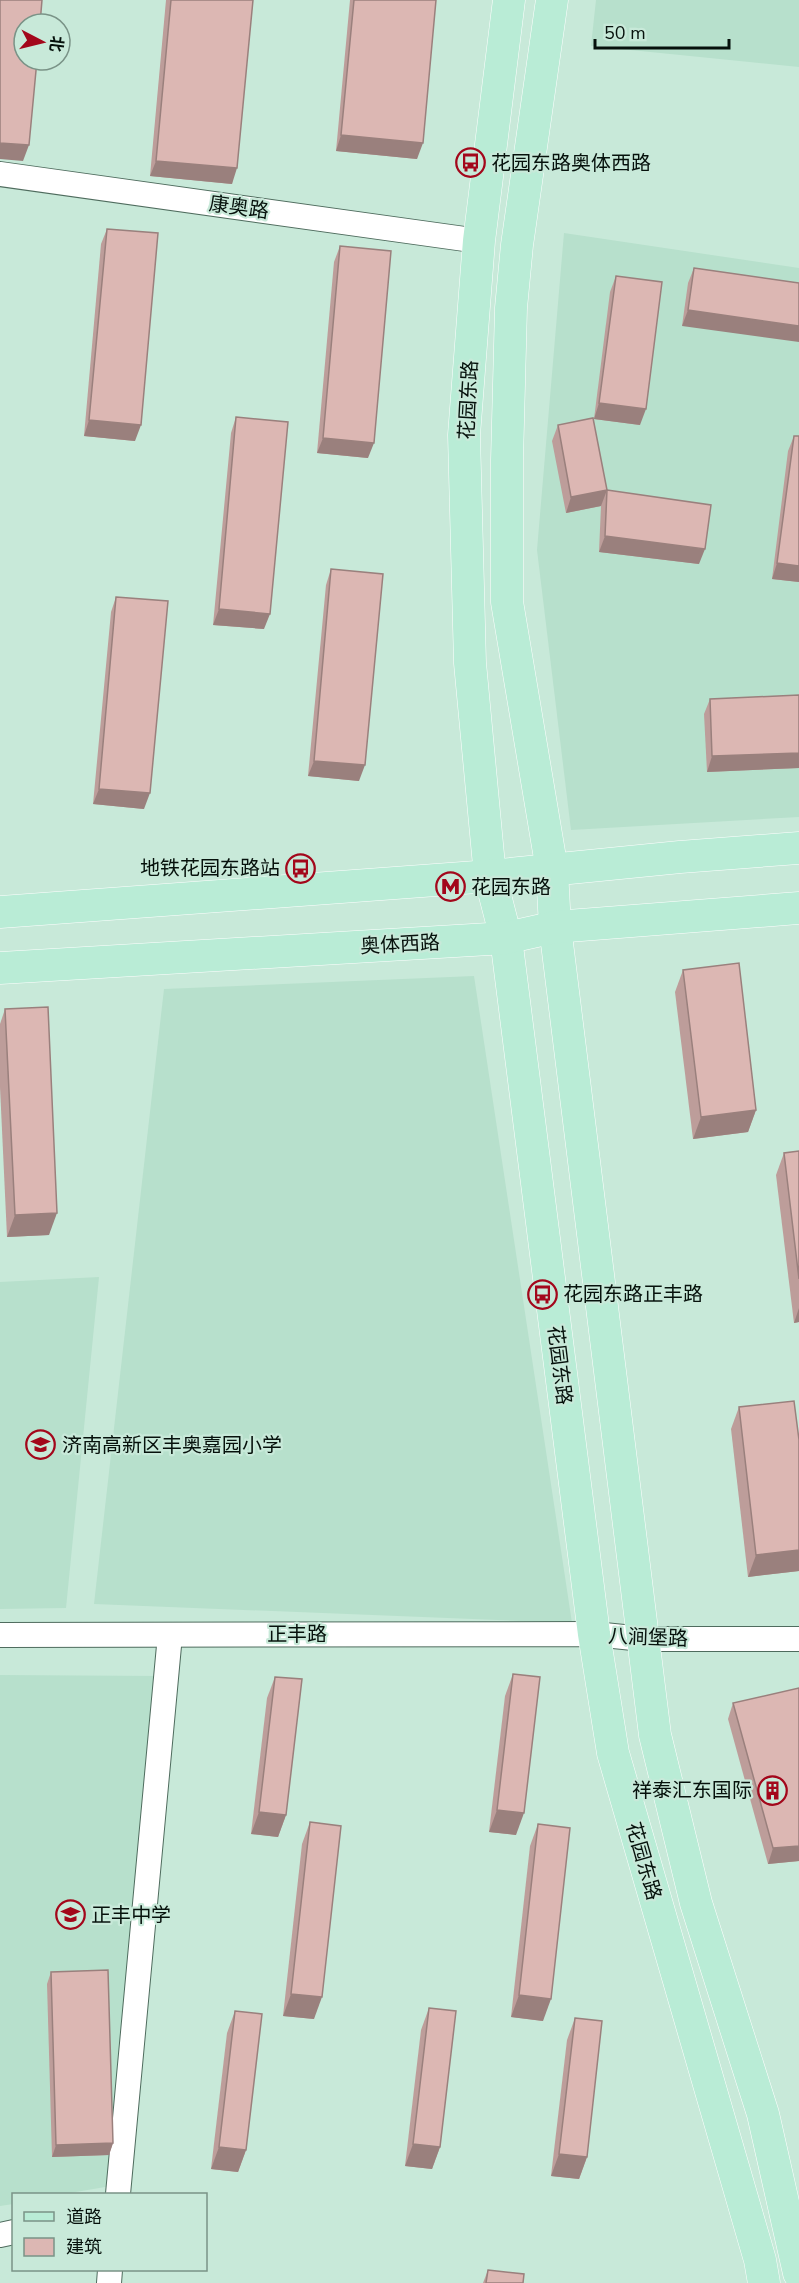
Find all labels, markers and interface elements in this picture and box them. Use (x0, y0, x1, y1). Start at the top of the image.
north arrow (12, 12, 72, 72)
scale bar (595, 12, 728, 50)
text: 50 m (604, 21, 646, 45)
text: 北 (44, 34, 68, 53)
bus stop icon: 花园东路奥体西路 (454, 147, 486, 179)
place label: 花园东路奥体西路 (491, 150, 651, 177)
street label: 康奥路 (207, 190, 271, 225)
street label: 花园东路 (453, 359, 484, 441)
bus stop icon: 地铁花园东路站 (285, 852, 317, 884)
place label: 地铁花园东路站 (140, 855, 280, 882)
metro station icon: 花园东路 (434, 871, 466, 903)
place label: 花园东路 (471, 874, 551, 901)
street label: 奥体西路 (359, 929, 441, 960)
bus stop icon: 花园东路正丰路 (526, 1278, 558, 1310)
place label: 花园东路正丰路 (563, 1281, 703, 1308)
street label: 花园东路 (541, 1324, 578, 1406)
school or university icon: 济南高新区丰奥嘉园小学 (25, 1429, 57, 1461)
place label: 济南高新区丰奥嘉园小学 (62, 1432, 282, 1459)
street label: 正丰路 (267, 1621, 327, 1648)
street label: 八涧堡路 (608, 1623, 688, 1652)
building icon: 祥泰汇东国际 (757, 1774, 789, 1806)
place label: 祥泰汇东国际 (632, 1777, 752, 1804)
street label: 花园东路 (620, 1819, 668, 1903)
school or university icon: 正丰中学 (54, 1899, 86, 1931)
place label: 正丰中学 (91, 1902, 171, 1929)
legend (12, 2193, 207, 2271)
text: 道路 (66, 2205, 102, 2229)
text: 建筑 (66, 2235, 102, 2259)

